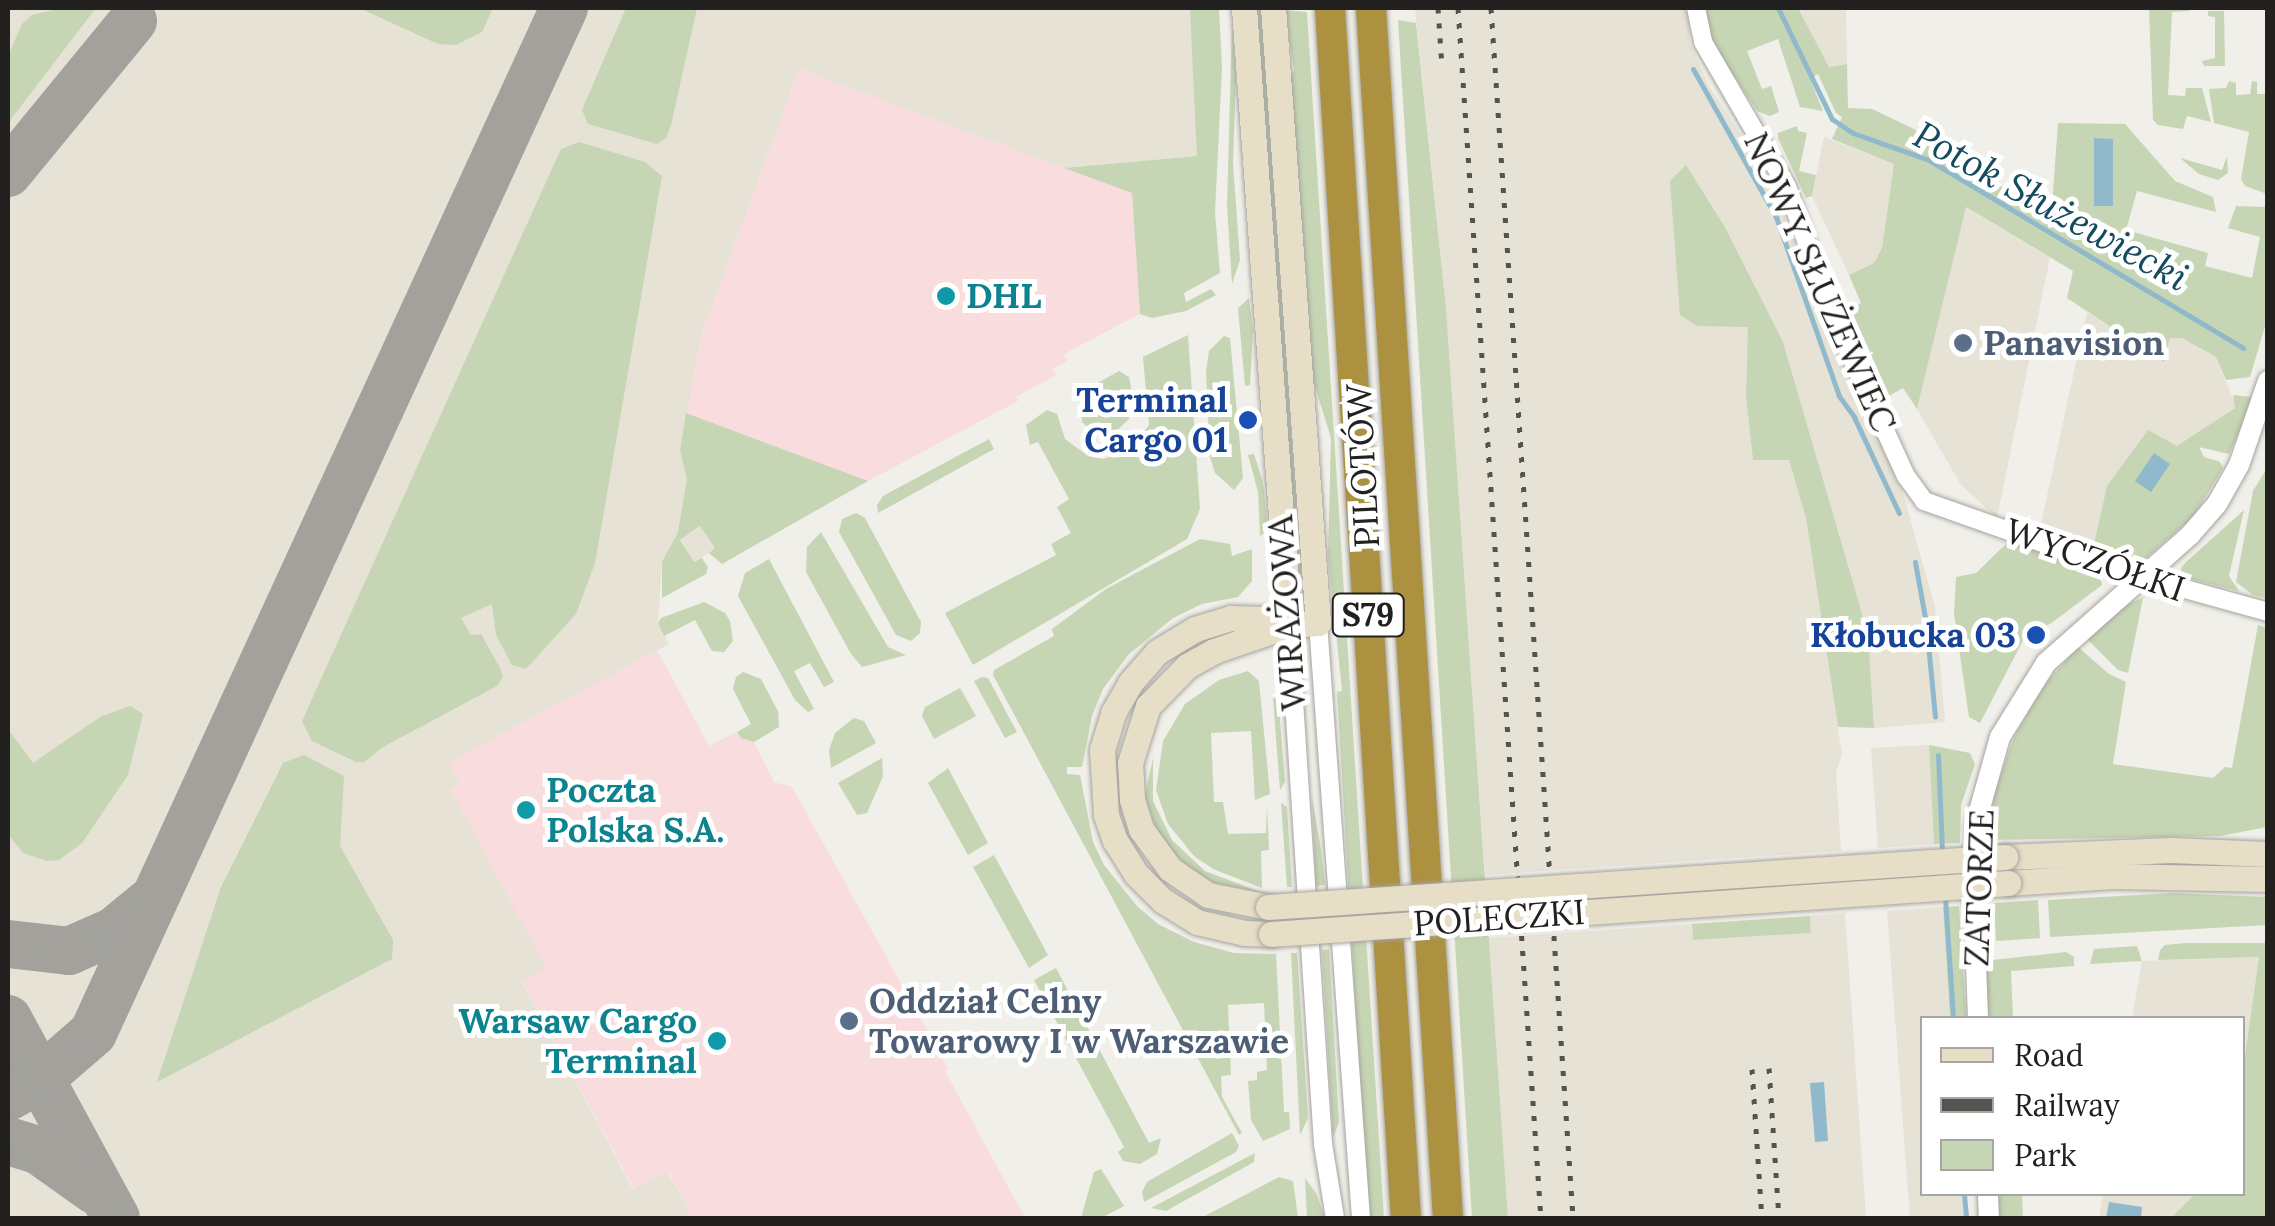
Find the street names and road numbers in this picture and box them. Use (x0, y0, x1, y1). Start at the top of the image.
street label: NOWY SŁUŻEWIEC (1735, 126, 1905, 438)
street label: PILOTÓW (1338, 383, 1388, 549)
street label: WYCZÓŁKI (2000, 510, 2190, 610)
street label: WIRAŻOWA (1259, 514, 1315, 712)
road number: S79 (1330, 588, 1406, 642)
street label: ZATORZE (1955, 809, 2003, 967)
street label: POLECZKI (1412, 891, 1586, 945)

